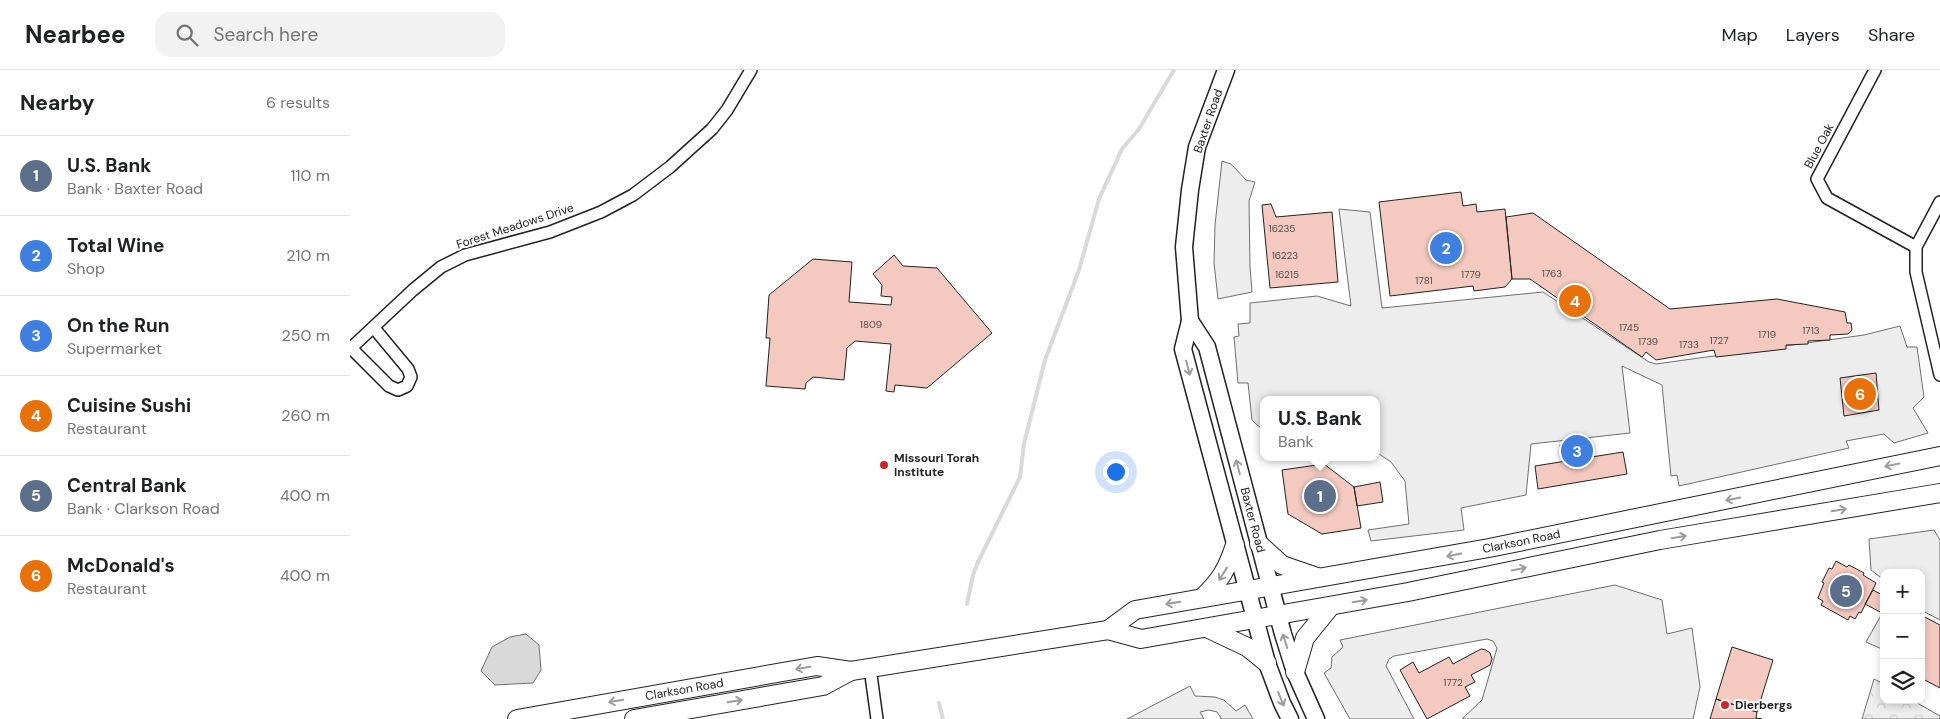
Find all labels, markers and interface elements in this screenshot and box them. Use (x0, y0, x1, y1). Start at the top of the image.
search box (155, 12, 505, 57)
text: Nearbee (25, 19, 125, 50)
icon: search (173, 21, 201, 49)
text: Search here (213, 22, 318, 47)
text: Map (1722, 23, 1758, 47)
text: Layers (1786, 23, 1840, 47)
text: Share (1868, 23, 1915, 47)
street label: Baxter Road (1190, 87, 1226, 155)
text: Nearby (20, 89, 94, 117)
text: 6 results (266, 92, 330, 113)
street label: Blue Oak (1801, 121, 1837, 171)
text: U.S. Bank (67, 153, 151, 178)
text: 1 (33, 165, 39, 186)
text: 110 m (291, 165, 330, 186)
text: Bank · Baxter Road (67, 178, 203, 199)
street label: Forest Meadows Drive (454, 199, 576, 253)
house number: 16235 (1269, 222, 1295, 235)
pin: 2 (1430, 229, 1462, 267)
text: Total Wine (67, 233, 164, 258)
text: 2 (31, 245, 41, 266)
text: 210 m (286, 245, 330, 266)
house number: 16223 (1272, 249, 1298, 262)
text: Shop (67, 258, 105, 279)
house number: 1763 (1542, 267, 1562, 280)
house number: 16215 (1275, 268, 1299, 281)
house number: 1779 (1461, 268, 1481, 281)
house number: 1781 (1415, 274, 1433, 287)
pin: 4 (1559, 282, 1591, 320)
text: On the Run (67, 313, 169, 338)
house number: 1809 (860, 318, 882, 331)
house number: 1745 (1619, 321, 1639, 334)
house number: 1713 (1802, 324, 1820, 337)
text: 3 (31, 325, 41, 346)
text: 250 m (282, 325, 330, 346)
house number: 1719 (1758, 328, 1776, 341)
house number: 1727 (1709, 334, 1729, 347)
house number: 1739 (1638, 335, 1658, 348)
text: Supermarket (67, 338, 162, 359)
house number: 1733 (1679, 338, 1699, 351)
one-way arrow (1184, 360, 1194, 376)
pin: 6 (1844, 375, 1876, 413)
text: Cuisine Sushi (67, 393, 191, 418)
popup (1260, 396, 1380, 461)
text: 4 (31, 405, 41, 426)
text: 260 m (281, 405, 330, 426)
text: U.S. Bank (1278, 406, 1362, 431)
text: Restaurant (67, 418, 147, 439)
text: Bank (1278, 431, 1314, 452)
pin: 3 (1561, 432, 1593, 470)
place label: Missouri Torah Institute (894, 450, 979, 480)
marker: Missouri Torah Institute (878, 459, 890, 471)
your location (1103, 459, 1129, 485)
one-way arrow (1233, 460, 1242, 476)
one-way arrow (1885, 461, 1901, 471)
text: Central Bank (67, 473, 187, 498)
pin: 1 (1304, 477, 1336, 515)
text: 5 (31, 485, 41, 506)
text: 400 m (280, 485, 330, 506)
street label: Baxter Road (1237, 486, 1269, 554)
one-way arrow (1726, 495, 1742, 504)
text: Bank · Clarkson Road (67, 498, 220, 519)
one-way arrow (1831, 505, 1847, 515)
street label: Clarkson Road (1481, 526, 1562, 557)
one-way arrow (1670, 532, 1686, 542)
one-way arrow (1446, 550, 1462, 560)
text: McDonald's (67, 553, 175, 578)
one-way arrow (1511, 564, 1527, 573)
text: 6 (31, 565, 41, 586)
text: 400 m (280, 565, 330, 586)
one-way arrow (1218, 567, 1228, 581)
map controls (1880, 569, 1925, 704)
button: + (1880, 569, 1925, 614)
pin: 5 (1830, 572, 1862, 610)
text: Restaurant (67, 578, 147, 599)
one-way arrow (1352, 595, 1368, 605)
one-way arrow (1165, 599, 1181, 609)
button: − (1880, 614, 1925, 659)
one-way arrow (1280, 634, 1290, 650)
button: layers (1880, 659, 1925, 704)
one-way arrow (795, 664, 811, 674)
street label: Clarkson Road (644, 675, 725, 704)
house number: 1772 (1443, 676, 1463, 689)
one-way arrow (1276, 691, 1286, 706)
one-way arrow (609, 696, 625, 706)
one-way arrow (727, 696, 743, 706)
place label: Dierbergs (1735, 697, 1792, 713)
marker: Dierbergs (1719, 699, 1731, 711)

